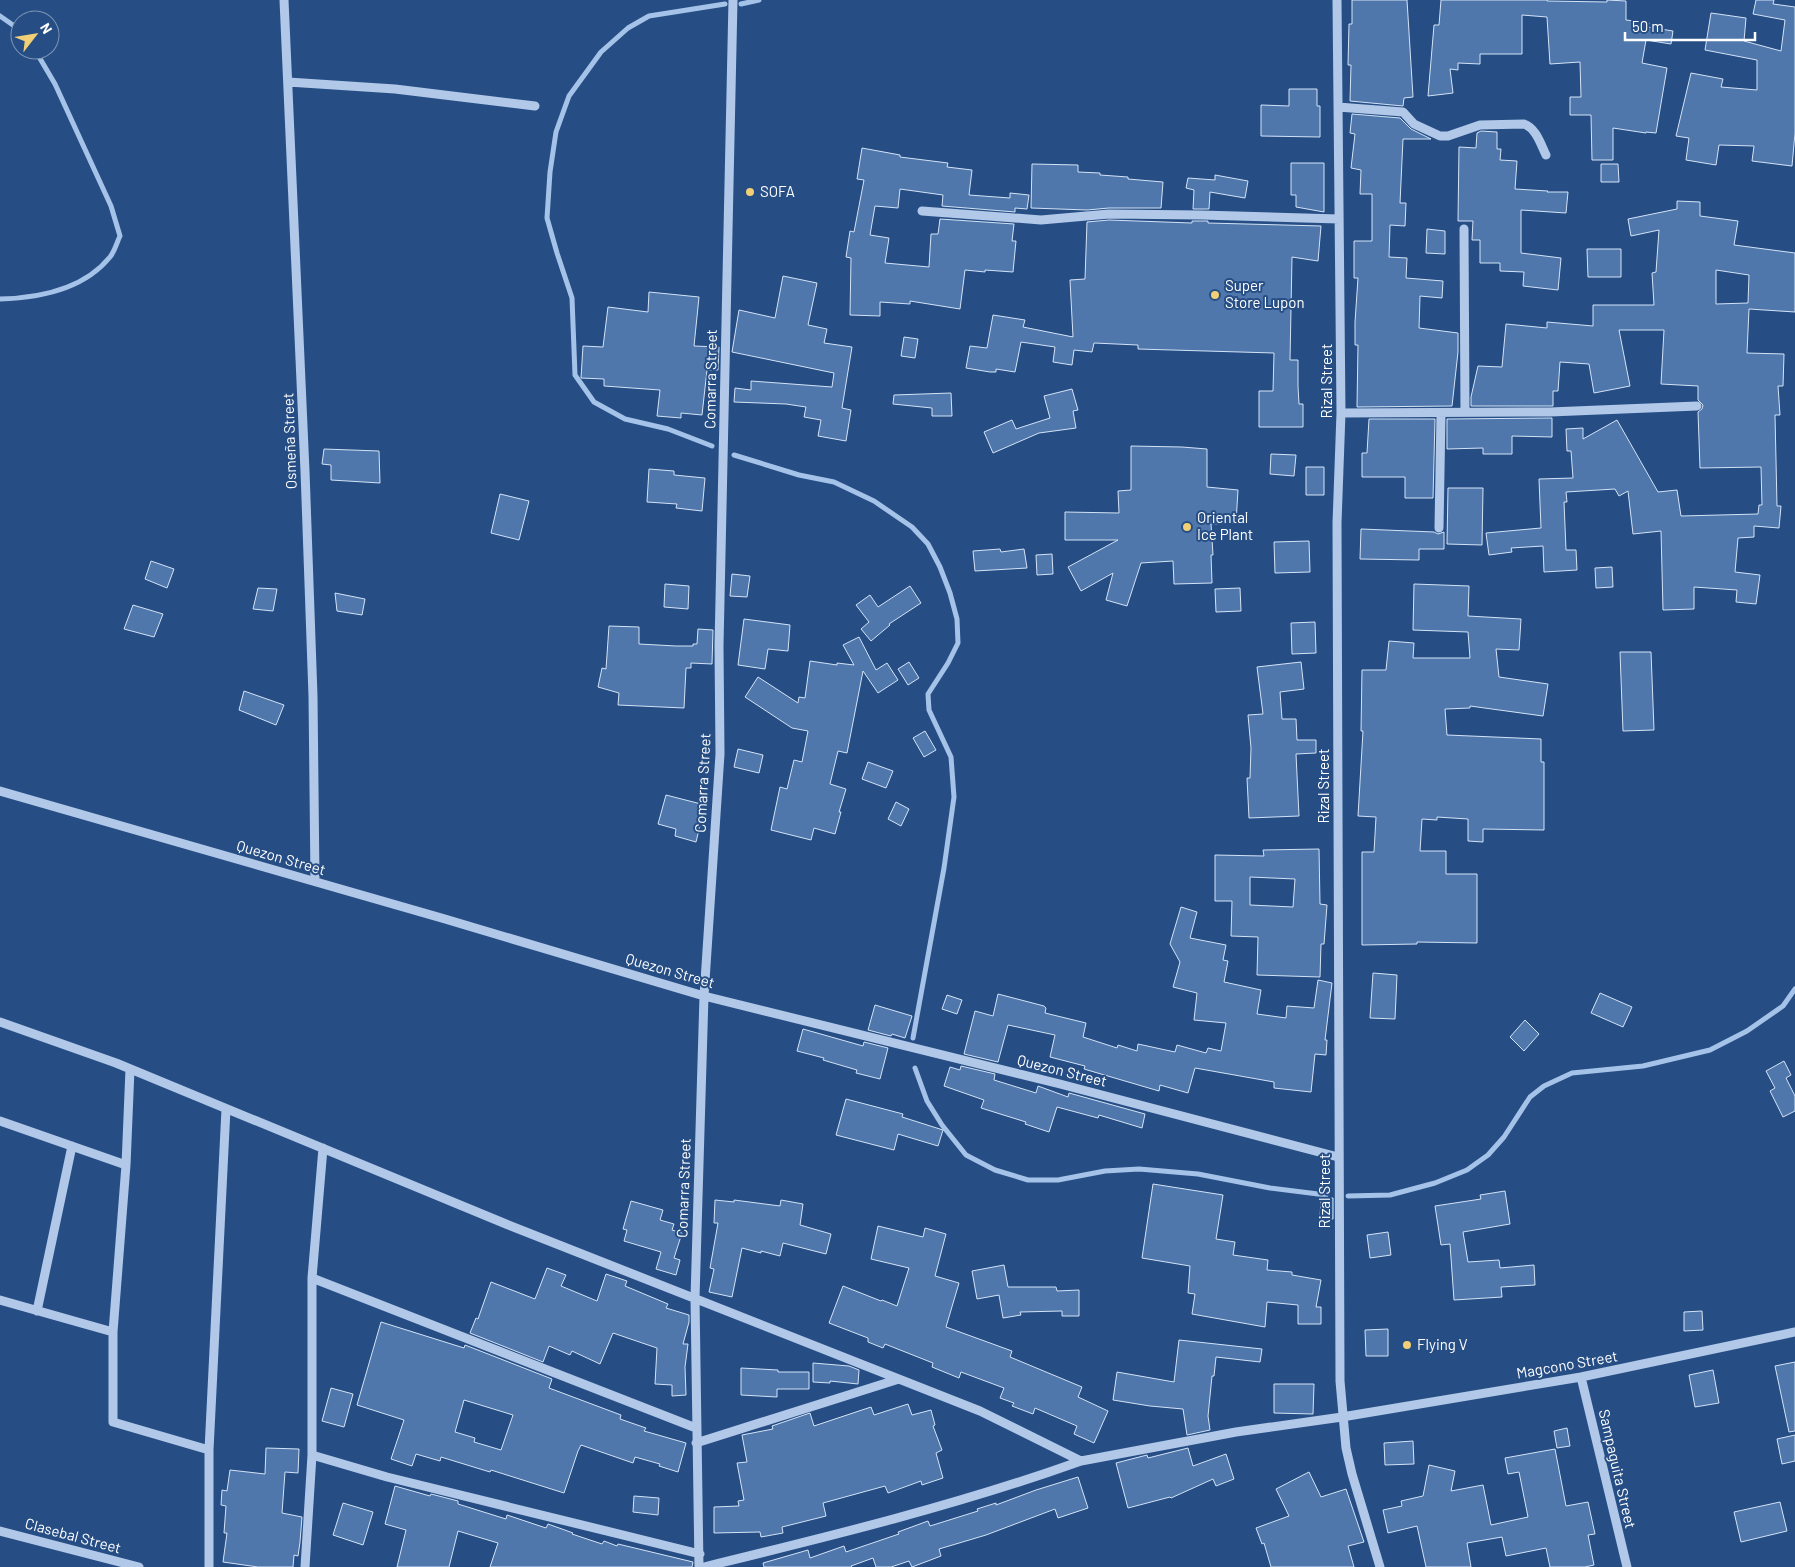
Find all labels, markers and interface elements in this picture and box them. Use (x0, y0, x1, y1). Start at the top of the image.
north arrow (10, 10, 60, 60)
scale bar (1625, 10, 1755, 42)
text: 50 m (1632, 17, 1664, 35)
text: N (37, 20, 56, 36)
place label: SOFA (760, 182, 795, 200)
marker: SOFA (744, 186, 756, 198)
place label: Super Store Lupon (1225, 276, 1305, 311)
marker: Super Store Lupon (1209, 289, 1221, 301)
street label: Comarra Street (700, 329, 720, 429)
street label: Rizal Street (1317, 344, 1335, 418)
street label: Osmeña Street (278, 392, 300, 490)
place label: Oriental Ice Plant (1197, 508, 1253, 543)
marker: Oriental Ice Plant (1181, 521, 1193, 533)
street label: Comarra Street (690, 733, 714, 833)
street label: Rizal Street (1314, 749, 1332, 823)
street label: Quezon Street (235, 836, 328, 878)
street label: Quezon Street (624, 949, 717, 991)
street label: Quezon Street (1016, 1050, 1109, 1090)
street label: Comarra Street (672, 1138, 694, 1238)
street label: Rizal Street (1315, 1154, 1333, 1228)
place label: Flying V (1417, 1335, 1468, 1353)
marker: Flying V (1401, 1339, 1413, 1351)
street label: Magcono Street (1515, 1346, 1619, 1382)
street label: Sampaguita Street (1596, 1407, 1640, 1530)
street label: Clasebal Street (23, 1514, 123, 1556)

